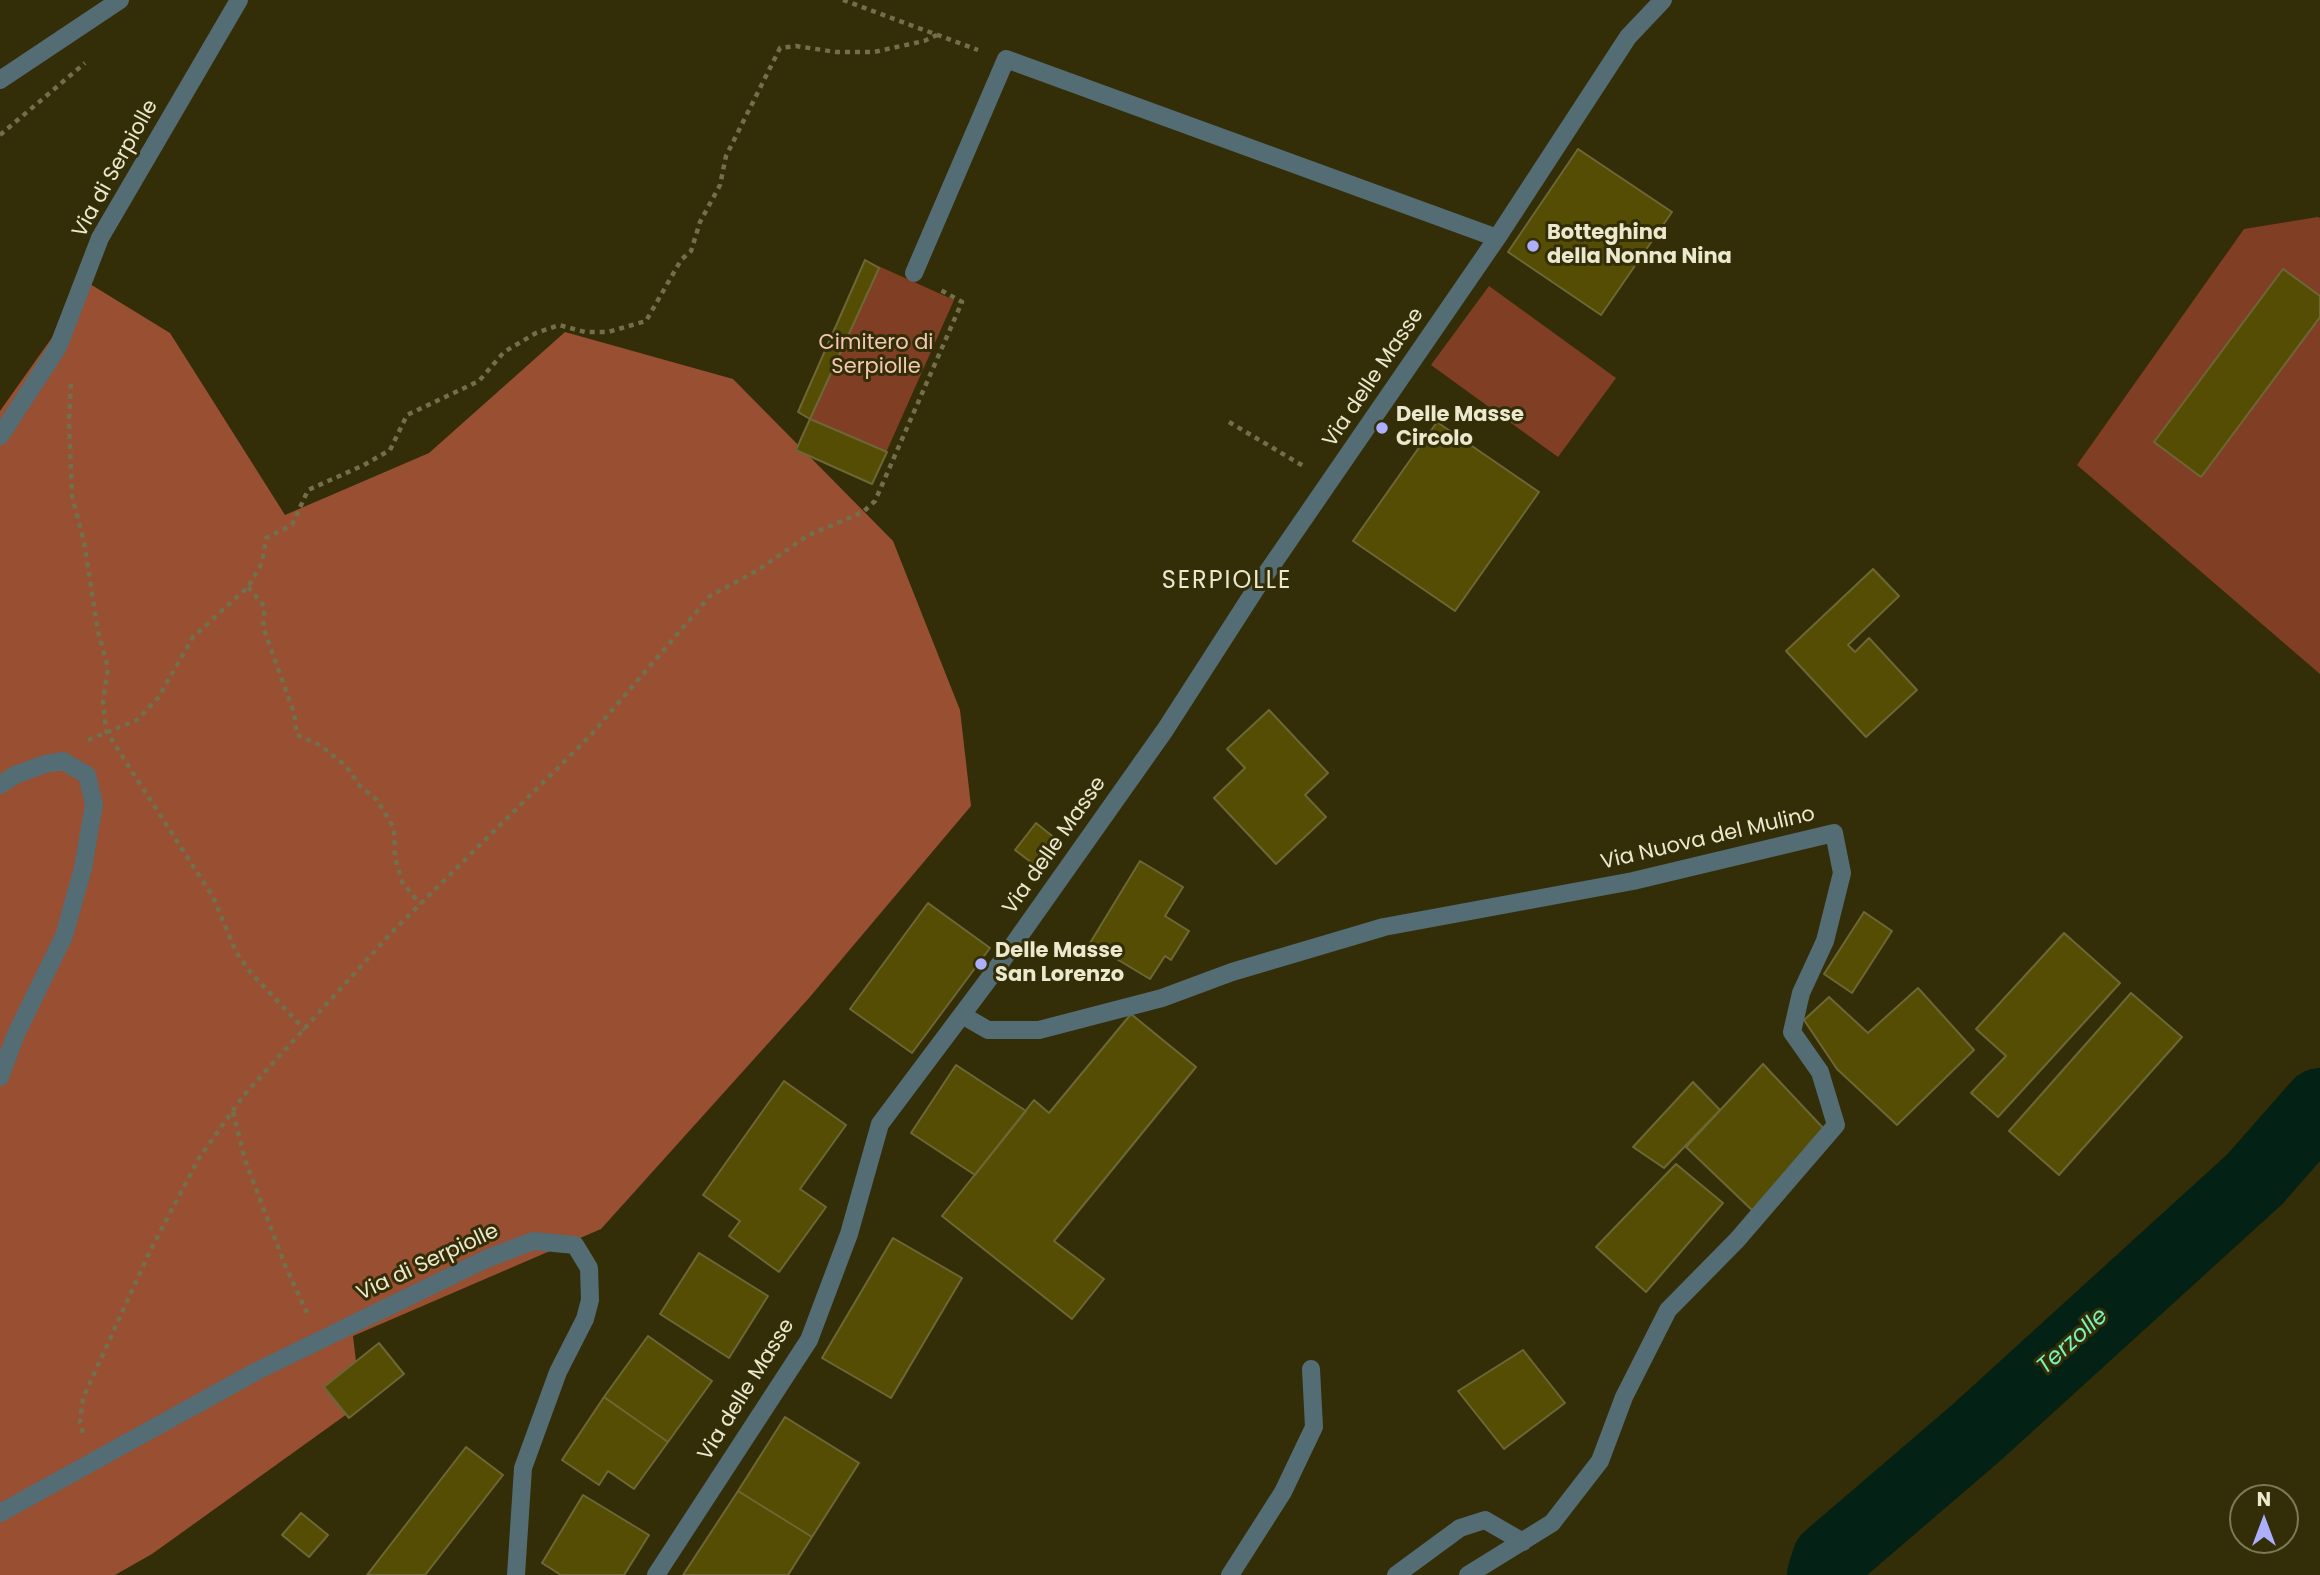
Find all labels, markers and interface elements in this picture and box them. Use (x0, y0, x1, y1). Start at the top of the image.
street label: Via di Serpiolle (68, 96, 164, 242)
place label: Botteghina della Nonna Nina (1547, 221, 1732, 271)
marker: Botteghina della Nonna Nina (1525, 238, 1541, 254)
street label: Via delle Masse (1318, 304, 1430, 452)
park label: Cimitero di Serpiolle (818, 331, 934, 381)
place label: Delle Masse Circolo (1396, 403, 1524, 453)
marker: Delle Masse Circolo (1374, 420, 1390, 436)
district label: SERPIOLLE (1163, 568, 1291, 596)
street label: Via delle Masse (998, 772, 1112, 920)
street label: Via Nuova del Mulino (1598, 802, 1818, 876)
place label: Delle Masse San Lorenzo (995, 939, 1124, 989)
marker: Delle Masse San Lorenzo (973, 956, 989, 972)
street label: Via di Serpiolle (353, 1219, 503, 1307)
water label: Terzolle (2032, 1303, 2114, 1381)
street label: Via delle Masse (693, 1314, 801, 1466)
north arrow (2229, 1484, 2299, 1554)
text: N (2257, 1486, 2271, 1513)

